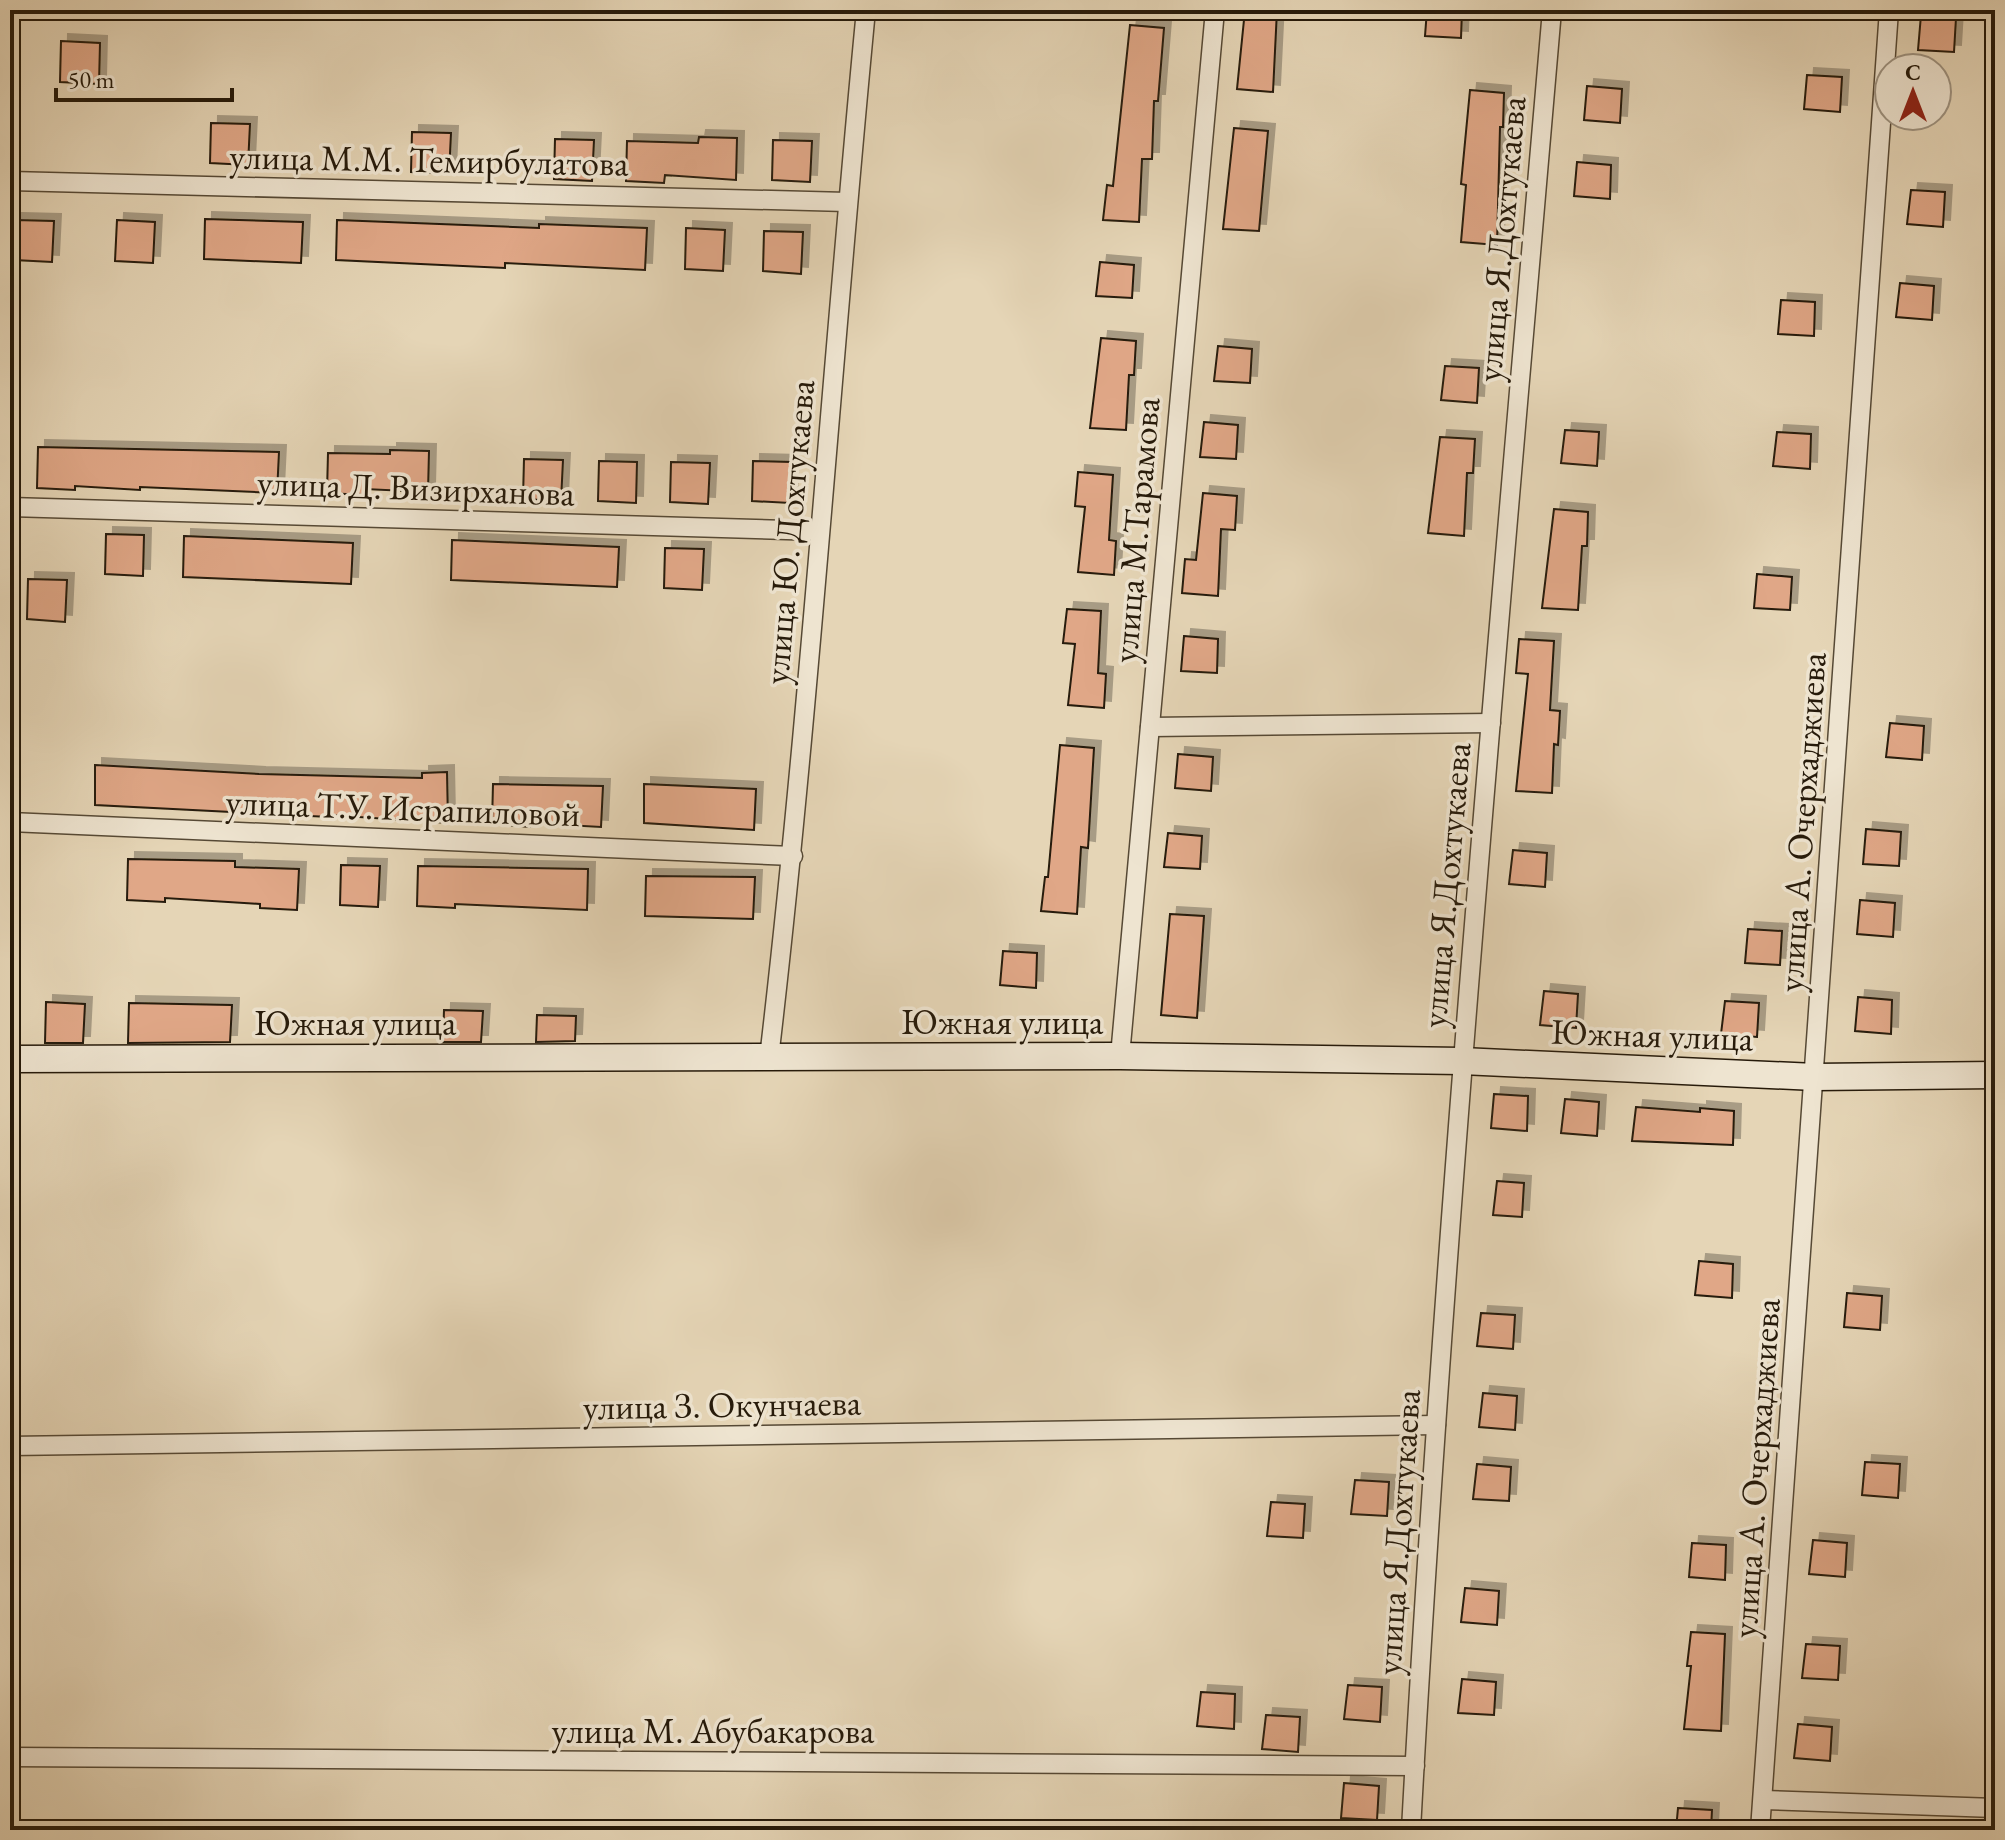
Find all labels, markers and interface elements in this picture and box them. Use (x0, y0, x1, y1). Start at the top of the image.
scale bar (56, 52, 232, 102)
north arrow (1873, 52, 1953, 132)
text: С (1905, 58, 1921, 87)
text: 50 m (68, 64, 115, 95)
street label: улица Я.Дохтукаева (1465, 94, 1536, 384)
street label: улица М.М. Темирбулатова (229, 133, 630, 186)
street label: улица Ю. Дохтукаева (752, 377, 825, 686)
street label: улица М.Тарамова (1100, 395, 1171, 665)
street label: улица Д. Визирханова (256, 458, 576, 517)
street label: улица А. Очерхаджиева (1766, 650, 1837, 993)
street label: улица Я.Дохтукаева (1410, 740, 1481, 1030)
street label: улица Т.У. Исрапиловой (225, 778, 581, 837)
street label: Южная улица (901, 998, 1104, 1045)
street label: Южная улица (254, 999, 457, 1046)
street label: Южная улица (1550, 1007, 1755, 1062)
street label: улица А. Очерхаджиева (1720, 1296, 1791, 1639)
street label: улица З. Окунчаева (582, 1379, 862, 1430)
street label: улица Я.Дохтукаева (1364, 1387, 1431, 1677)
street label: улица М. Абубакарова (552, 1707, 875, 1754)

